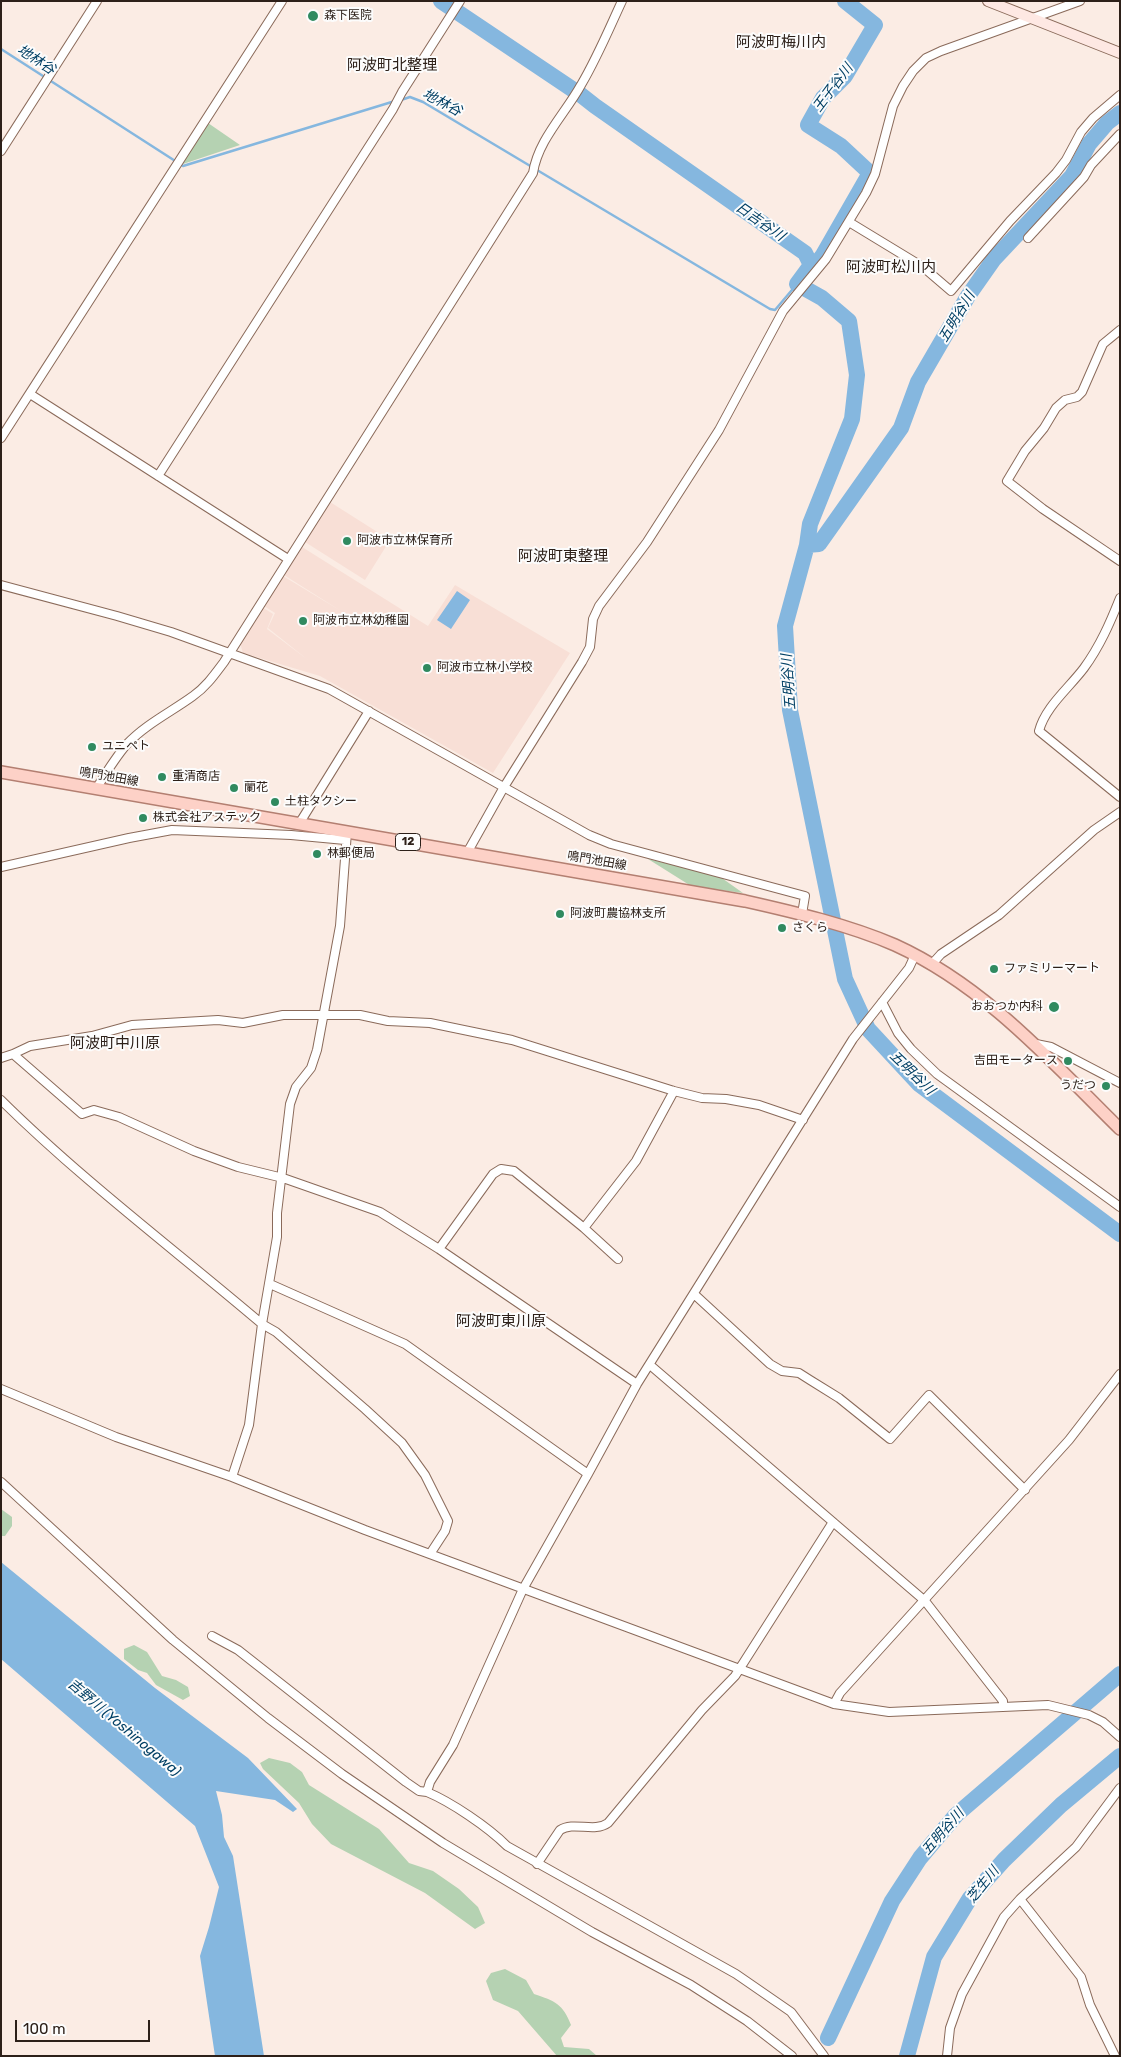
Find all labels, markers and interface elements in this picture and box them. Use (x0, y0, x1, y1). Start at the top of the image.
marker: 森下医院 (306, 9, 320, 23)
place label: 森下医院 (324, 9, 372, 23)
district label: 阿波町梅川内 (736, 34, 826, 52)
water label: 地林谷 (14, 42, 58, 78)
district label: 阿波町北整理 (347, 57, 437, 75)
water label: 王子谷川 (809, 61, 857, 115)
water label: 地林谷 (420, 86, 464, 120)
water label: 日吉谷川 (732, 199, 788, 245)
district label: 阿波町松川内 (846, 259, 936, 277)
water label: 五明谷川 (935, 289, 979, 345)
place label: 阿波市立林保育所 (357, 534, 453, 548)
marker: 阿波市立林保育所 (341, 535, 353, 547)
district label: 阿波町東整理 (518, 548, 608, 566)
place label: 阿波市立林幼稚園 (313, 614, 409, 628)
marker: 阿波市立林幼稚園 (297, 615, 309, 627)
water label: 五明谷川 (779, 653, 799, 711)
place label: 阿波市立林小学校 (437, 661, 533, 675)
marker: 阿波市立林小学校 (421, 662, 433, 674)
place label: ユニペト (102, 740, 150, 754)
marker: ユニペト (86, 741, 98, 753)
street label: 鳴門池田線 (78, 765, 140, 789)
place label: 重清商店 (172, 770, 220, 784)
marker: 重清商店 (156, 771, 168, 783)
place label: 蘭花 (244, 781, 268, 795)
marker: 蘭花 (228, 782, 240, 794)
place label: 土柱タクシー (285, 795, 357, 809)
marker: 土柱タクシー (269, 796, 281, 808)
place label: 株式会社アステック (153, 811, 261, 825)
marker: 株式会社アステック (137, 812, 149, 824)
road number: 12 (396, 834, 420, 850)
place label: 林郵便局 (327, 847, 375, 861)
marker: 林郵便局 (311, 848, 323, 860)
street label: 鳴門池田線 (566, 849, 628, 873)
place label: 阿波町農協林支所 (570, 907, 666, 921)
marker: 阿波町農協林支所 (554, 908, 566, 920)
place label: さくら (792, 921, 828, 935)
marker: さくら (776, 922, 788, 934)
place label: ファミリーマート (1004, 962, 1100, 976)
marker: ファミリーマート (988, 963, 1000, 975)
place label: おおつか内科 (971, 1000, 1043, 1014)
marker: おおつか内科 (1047, 1000, 1061, 1014)
district label: 阿波町中川原 (70, 1035, 160, 1053)
water label: 五明谷川 (886, 1048, 938, 1098)
place label: 吉田モータース (974, 1054, 1058, 1068)
marker: 吉田モータース (1062, 1055, 1074, 1067)
place label: うだつ (1060, 1079, 1096, 1093)
marker: うだつ (1100, 1080, 1112, 1092)
district label: 阿波町東川原 (456, 1313, 546, 1331)
water label: 吉野川 (Yoshinogawa) (64, 1676, 184, 1780)
water label: 五明谷川 (918, 1805, 968, 1859)
water label: 芝生川 (963, 1863, 1003, 1907)
scale bar (18, 2010, 152, 2042)
text: 100 m (23, 2020, 65, 2038)

